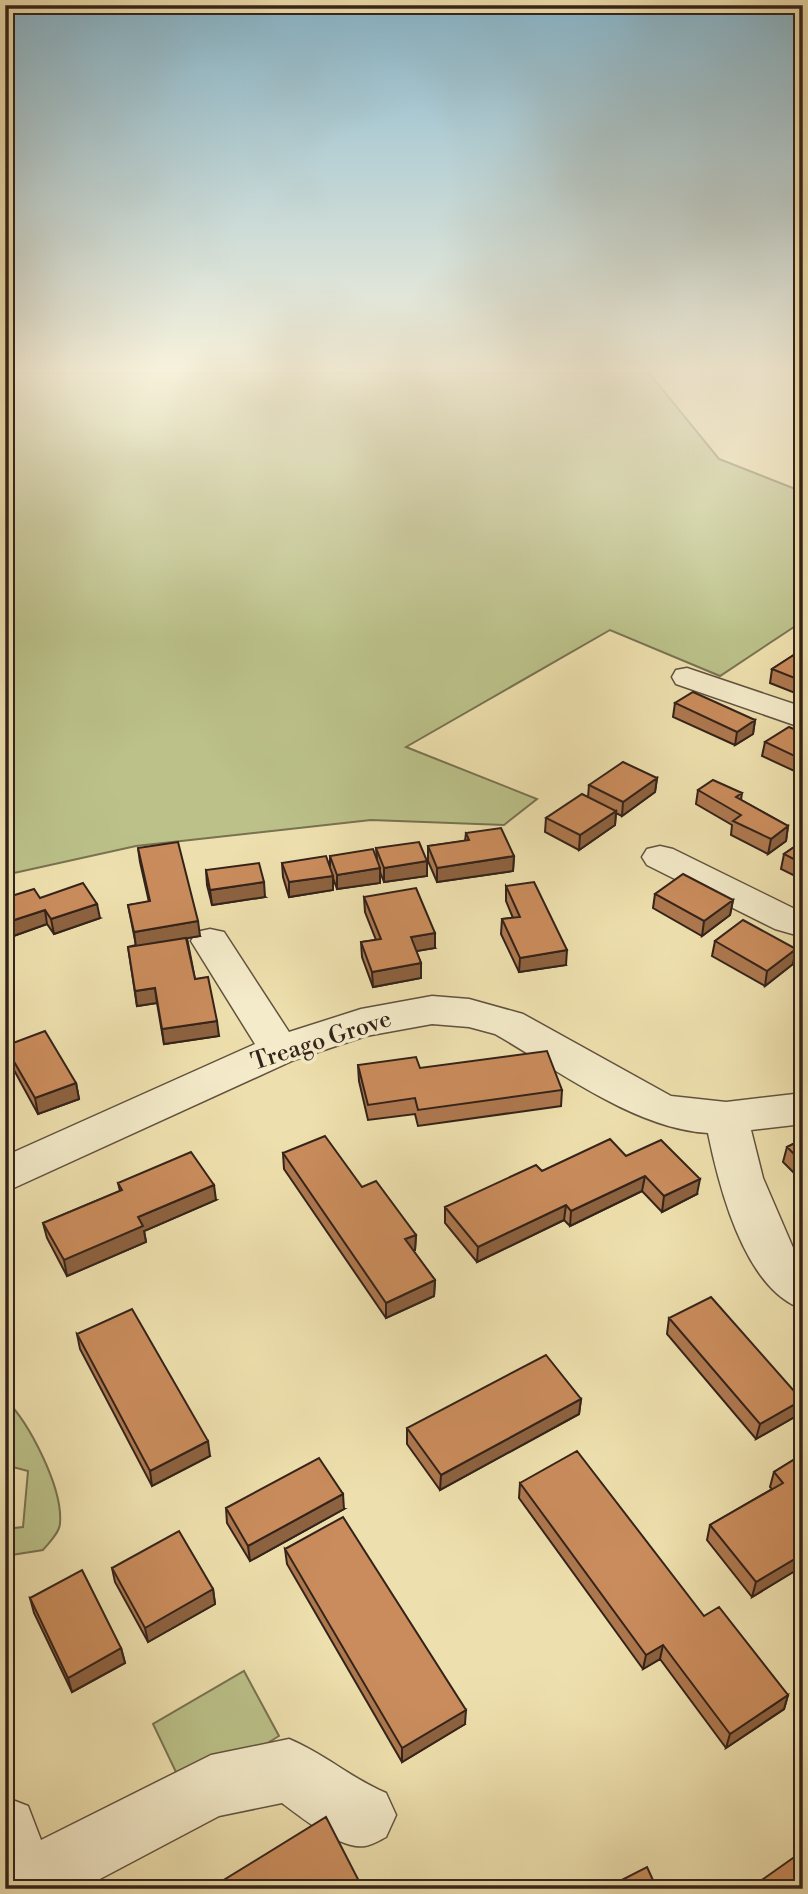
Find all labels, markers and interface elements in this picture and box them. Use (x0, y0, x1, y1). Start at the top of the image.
street label: Treago Grove (247, 1004, 395, 1078)

